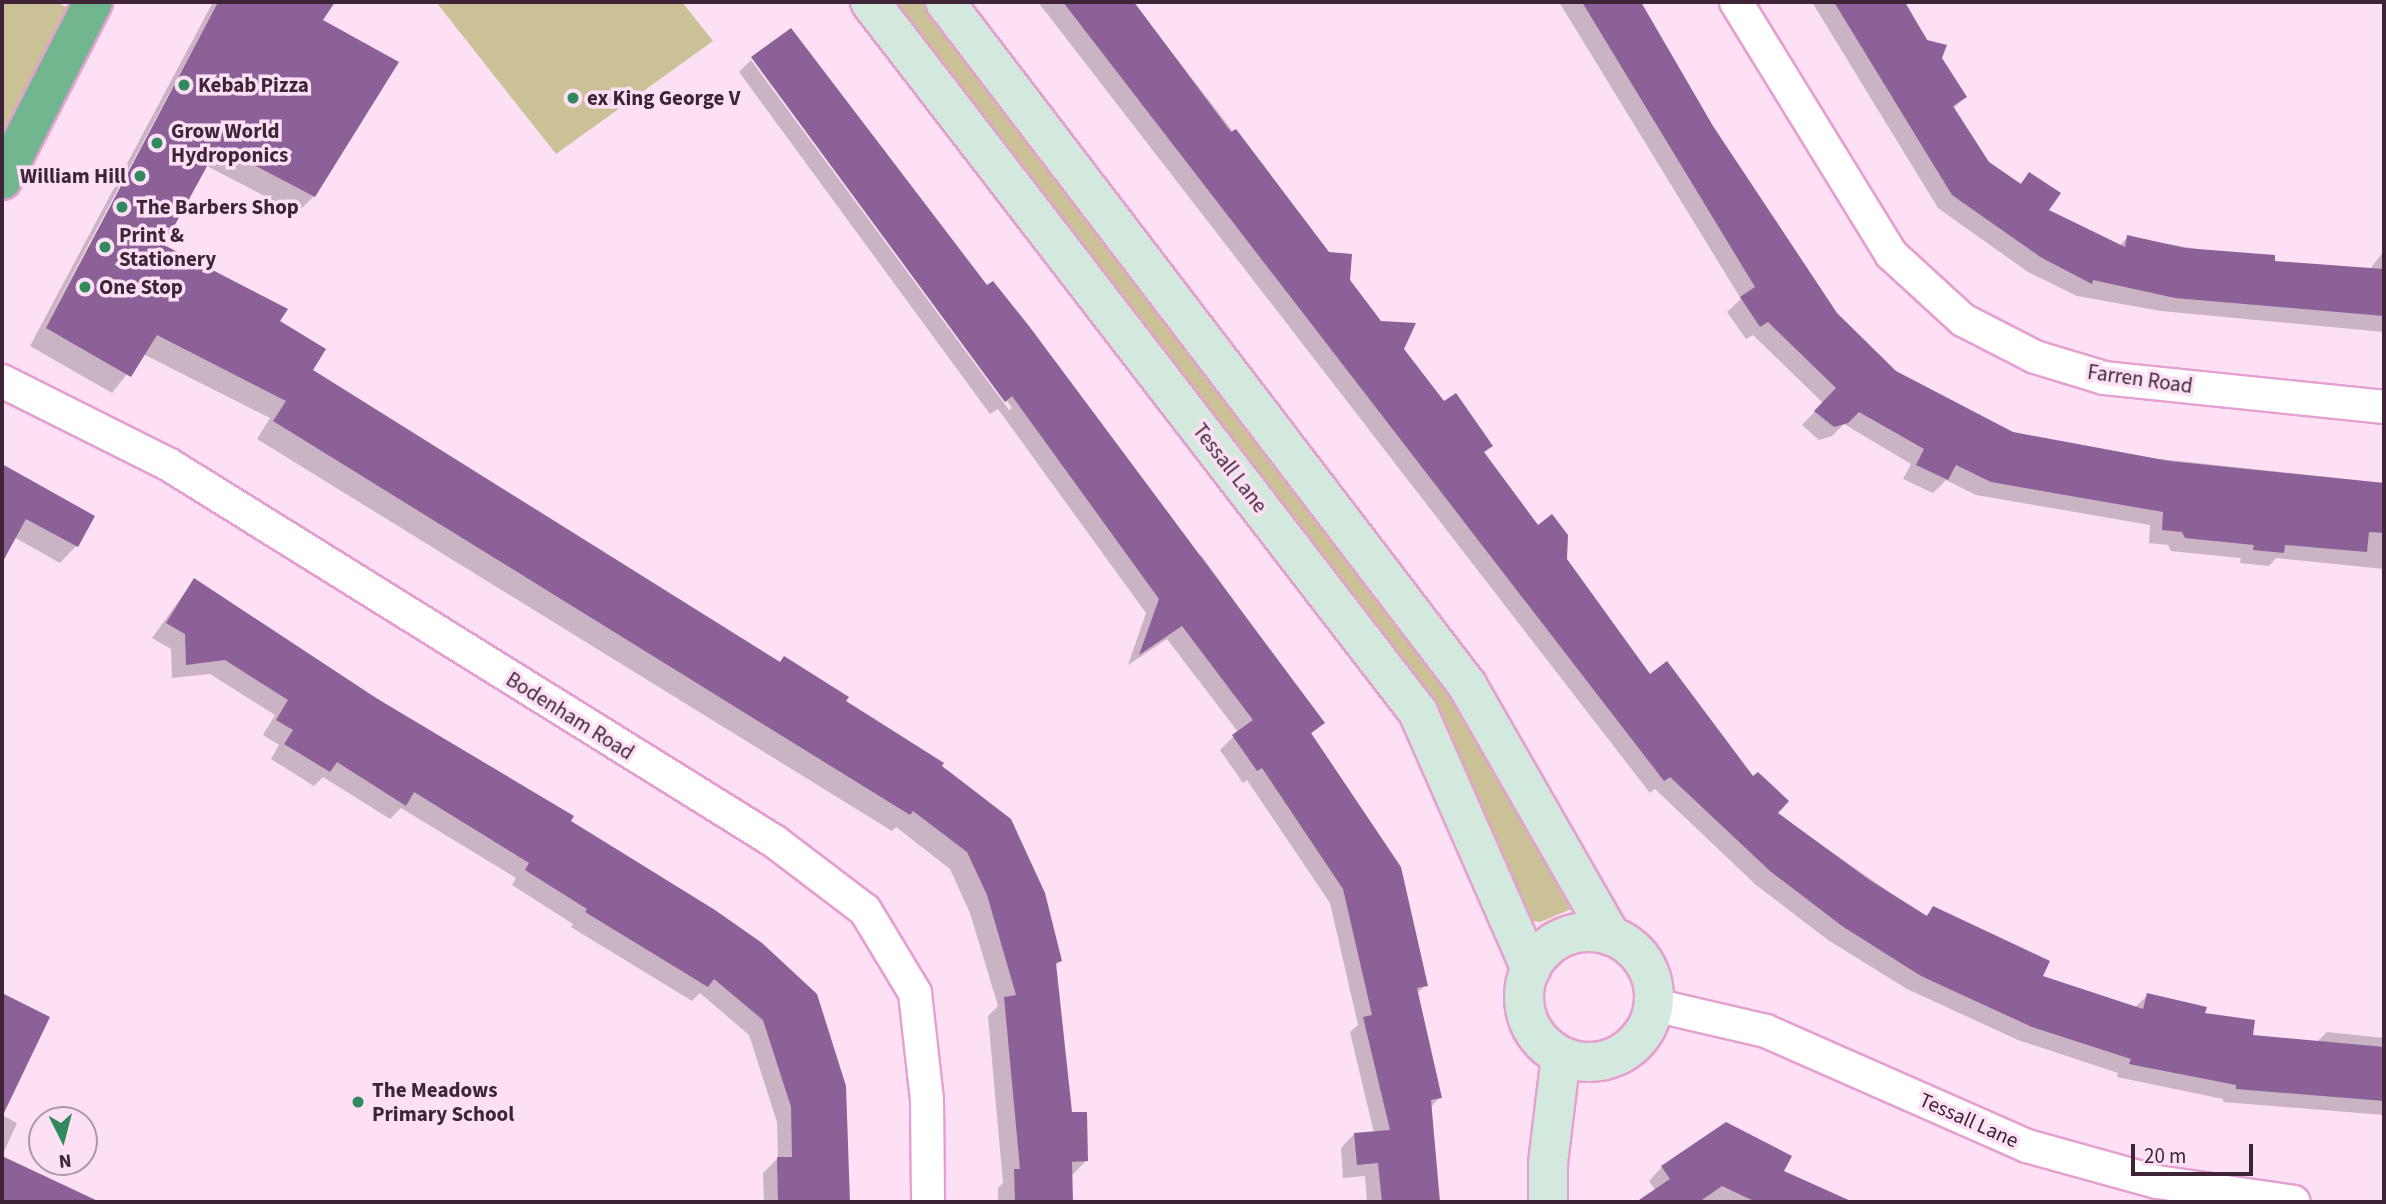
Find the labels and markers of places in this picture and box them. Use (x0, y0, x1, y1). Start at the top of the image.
place label: Kebab Pizza (198, 72, 309, 98)
marker: Kebab Pizza (176, 77, 192, 93)
place label: ex King George V (587, 85, 740, 111)
marker: ex King George V (565, 90, 581, 106)
place label: Grow World Hydroponics (171, 118, 288, 168)
marker: Grow World Hydroponics (149, 135, 165, 151)
place label: William Hill (20, 163, 126, 189)
marker: William Hill (132, 168, 148, 184)
place label: The Barbers Shop (136, 194, 299, 220)
marker: The Barbers Shop (114, 199, 130, 215)
place label: Print & Stationery (119, 222, 216, 272)
marker: Print & Stationery (97, 239, 113, 255)
place label: One Stop (99, 274, 183, 300)
marker: One Stop (77, 279, 93, 295)
place label: The Meadows Primary School (372, 1077, 514, 1127)
marker: The Meadows Primary School (350, 1094, 366, 1110)

